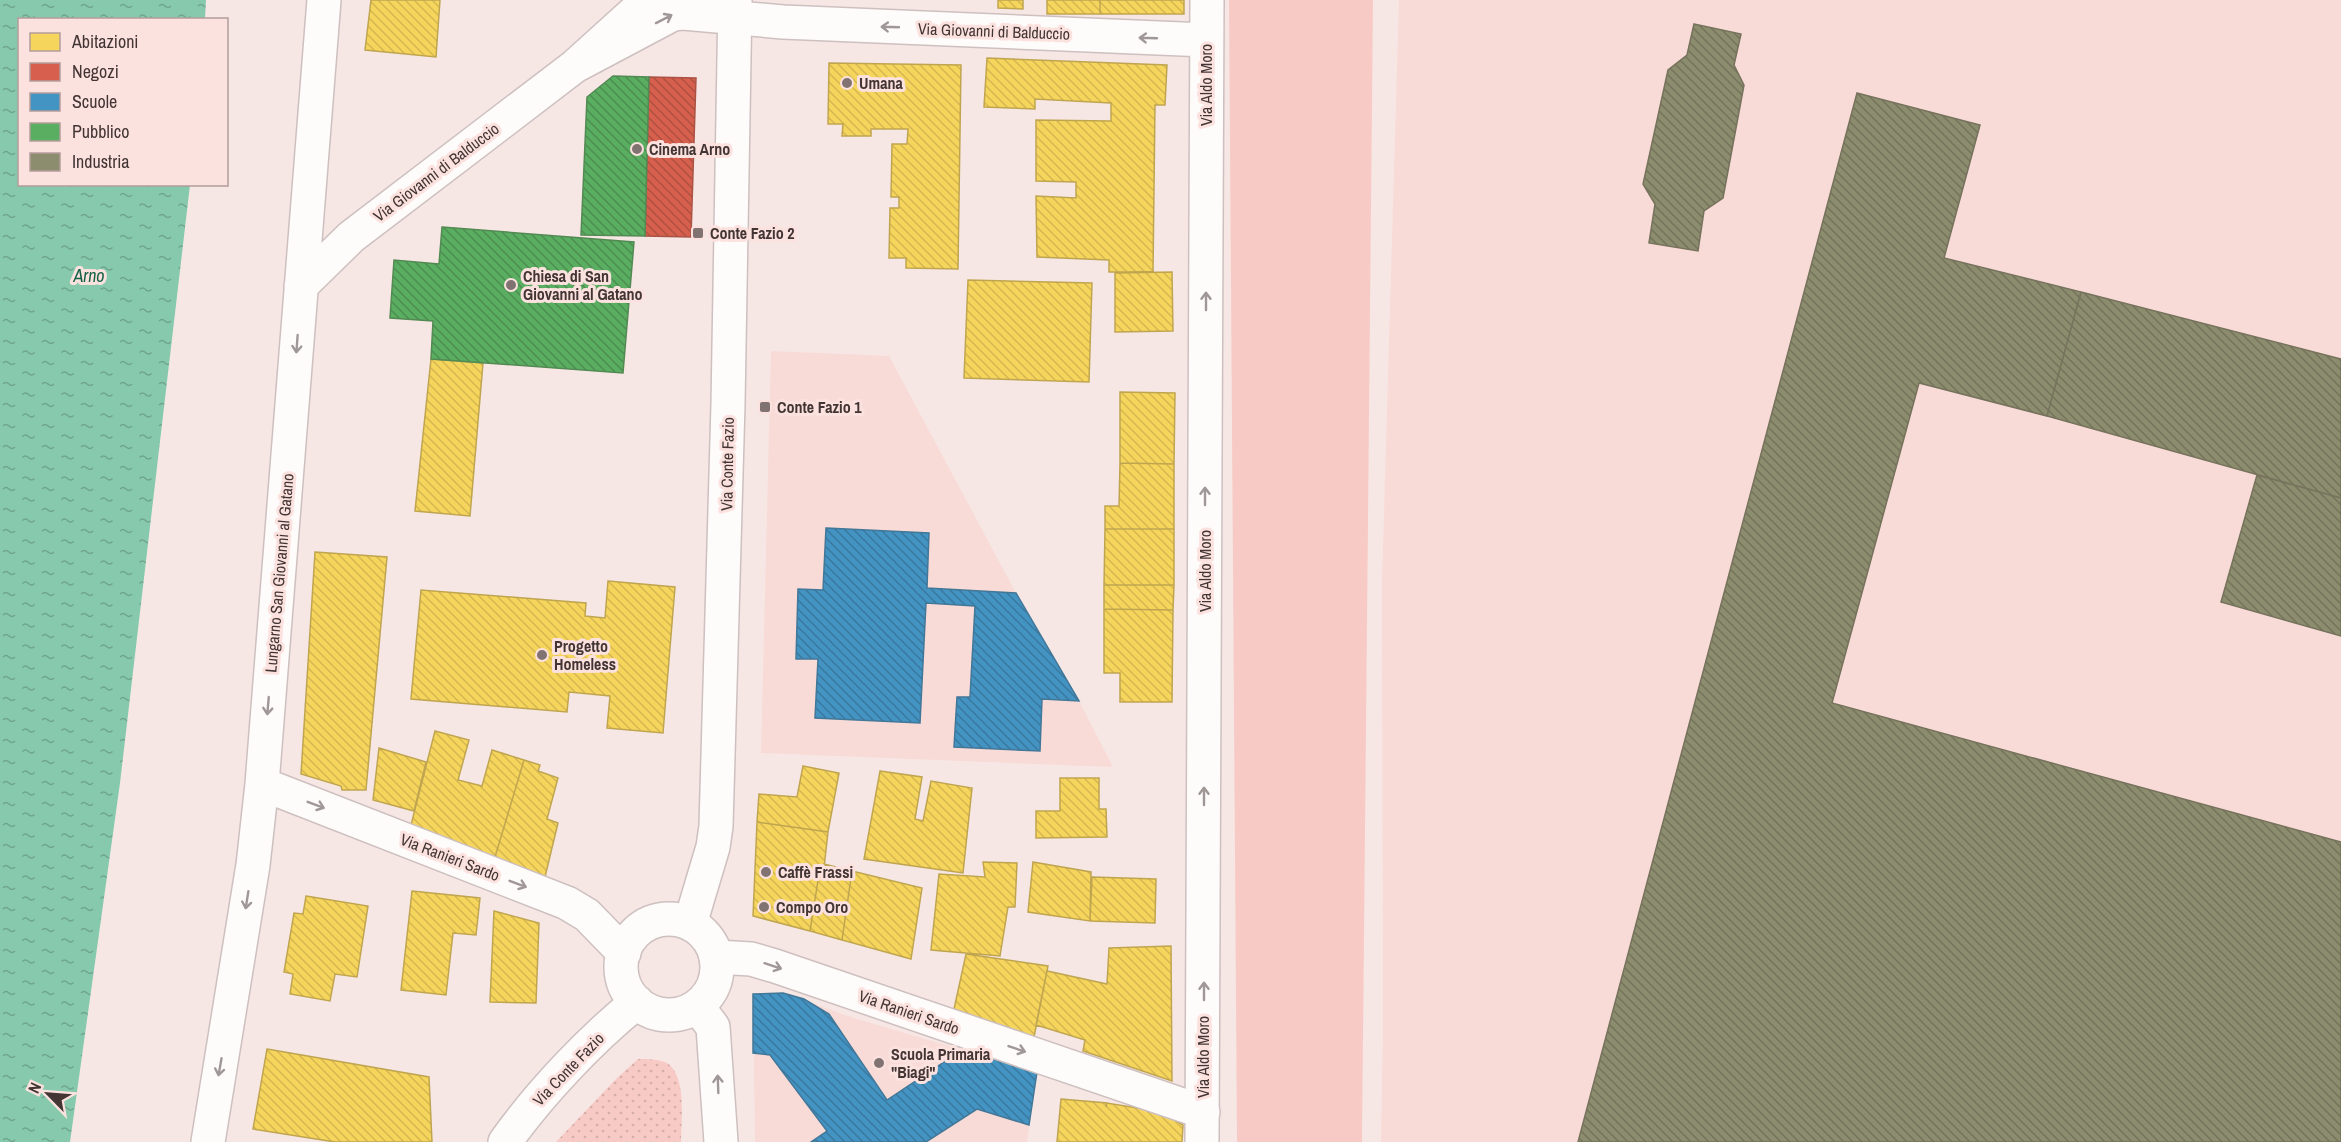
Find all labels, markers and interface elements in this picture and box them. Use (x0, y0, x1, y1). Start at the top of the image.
one-way arrow (655, 13, 673, 24)
street label: Via Giovanni di Balduccio (918, 17, 1070, 45)
legend (18, 18, 228, 186)
one-way arrow (881, 21, 901, 32)
text: Abitazioni (71, 29, 138, 54)
one-way arrow (1138, 32, 1158, 43)
street label: Via Aldo Moro (1195, 44, 1217, 126)
text: Negozi (72, 59, 119, 84)
place label: Umana (859, 72, 903, 94)
marker: Umana (840, 76, 854, 90)
text: Scuole (72, 89, 117, 114)
street label: Via Giovanni di Balduccio (369, 117, 503, 227)
text: Pubblico (72, 119, 129, 144)
place label: Cinema Arno (649, 138, 730, 160)
marker: Cinema Arno (630, 142, 644, 156)
text: Industria (72, 149, 129, 174)
place label: Conte Fazio 2 (710, 222, 795, 244)
marker: Conte Fazio 2 (691, 226, 705, 240)
water label: Arno (72, 263, 105, 288)
place label: Chiesa di San Giovanni al Gatano (523, 265, 643, 305)
marker: Chiesa di San Giovanni al Gatano (504, 278, 518, 292)
one-way arrow (1200, 291, 1212, 311)
one-way arrow (291, 334, 302, 354)
place label: Conte Fazio 1 (777, 396, 862, 418)
marker: Conte Fazio 1 (758, 400, 772, 414)
street label: Via Conte Fazio (715, 417, 739, 511)
street label: Lungarno San Giovanni al Gatano (259, 472, 299, 674)
one-way arrow (1199, 486, 1211, 506)
street label: Via Aldo Moro (1194, 530, 1216, 612)
place label: Progetto Homeless (554, 635, 616, 675)
marker: Progetto Homeless (535, 648, 549, 662)
one-way arrow (262, 696, 273, 715)
one-way arrow (1198, 786, 1210, 806)
one-way arrow (307, 800, 325, 811)
street label: Via Ranieri Sardo (397, 828, 503, 886)
place label: Caffè Frassi (778, 861, 853, 883)
marker: Caffè Frassi (759, 865, 773, 879)
one-way arrow (508, 879, 526, 890)
one-way arrow (242, 889, 253, 909)
place label: Compo Oro (776, 896, 848, 918)
marker: Compo Oro (757, 900, 771, 914)
one-way arrow (763, 961, 782, 972)
one-way arrow (1198, 981, 1209, 1001)
street label: Via Ranieri Sardo (856, 985, 962, 1039)
street label: Via Aldo Moro (1192, 1016, 1214, 1098)
street label: Via Conte Fazio (527, 1028, 609, 1110)
place label: Scuola Primaria "Biagi" (891, 1043, 991, 1083)
one-way arrow (1008, 1044, 1027, 1055)
one-way arrow (215, 1056, 226, 1076)
marker: Scuola Primaria "Biagi" (872, 1056, 886, 1070)
north arrow (18, 1064, 78, 1124)
one-way arrow (712, 1074, 724, 1094)
text: N (22, 1079, 46, 1097)

